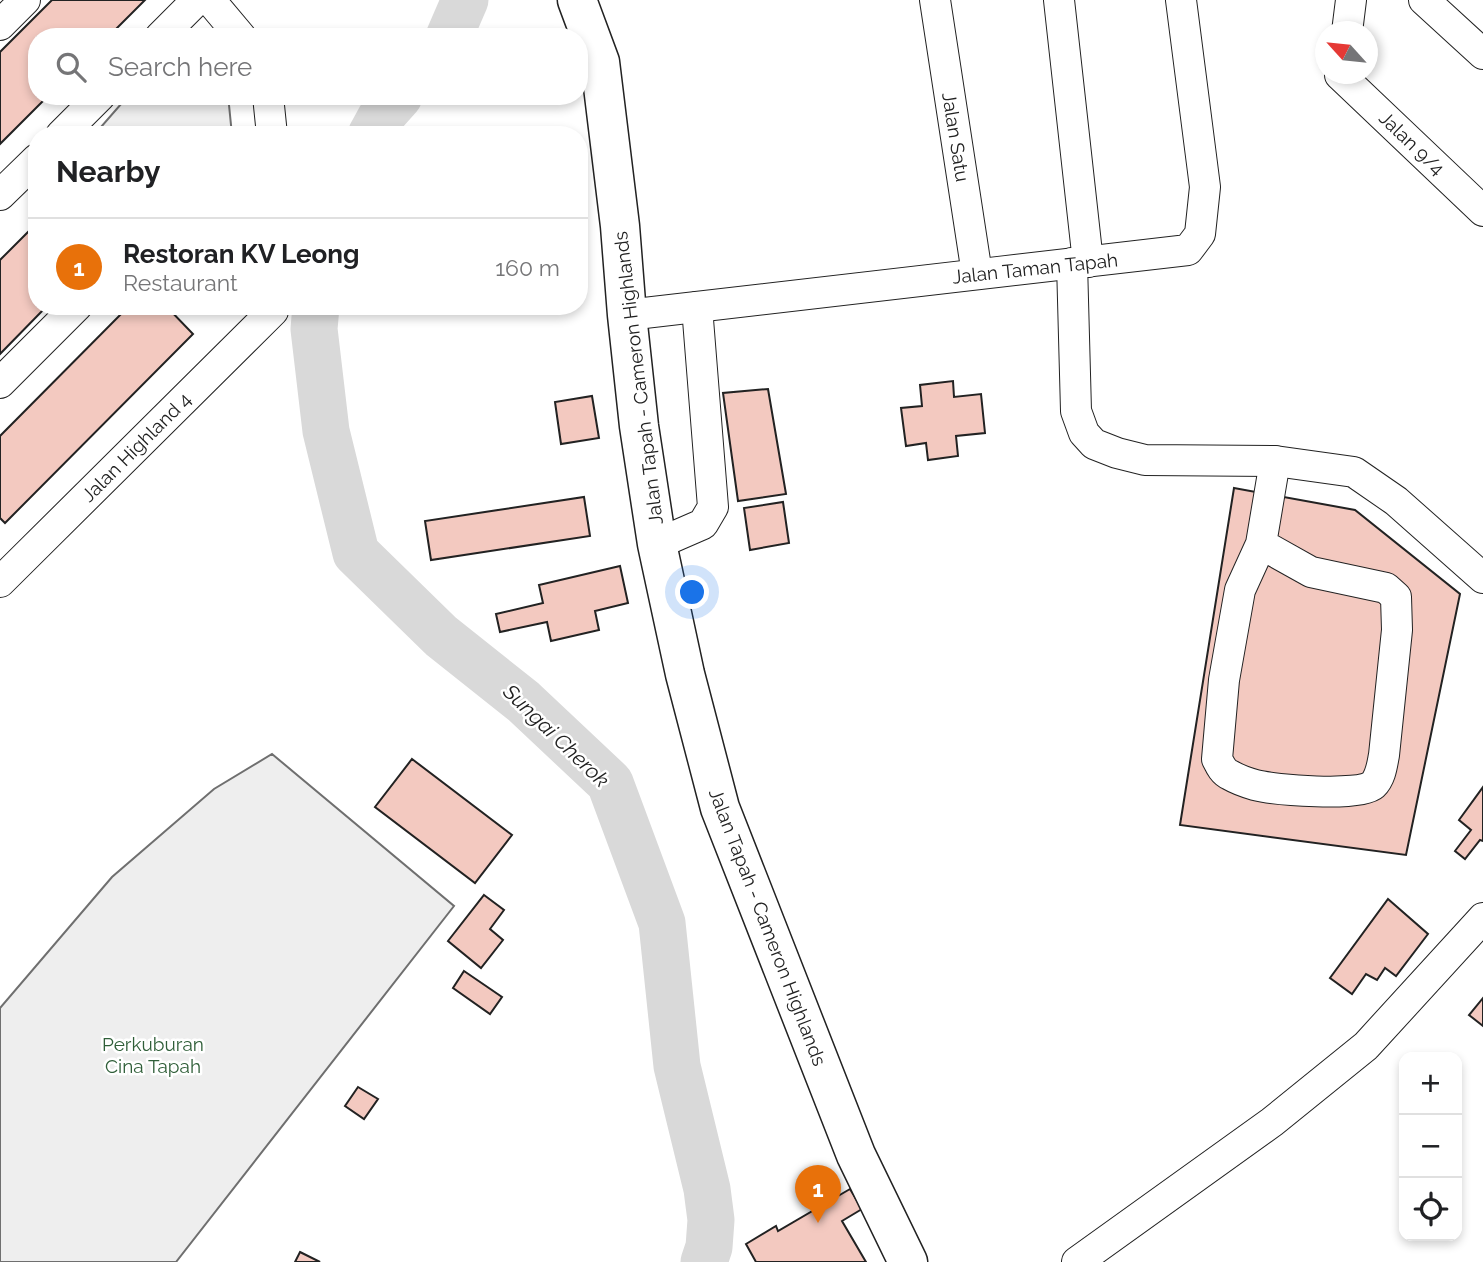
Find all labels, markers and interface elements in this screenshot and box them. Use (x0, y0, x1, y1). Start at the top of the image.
north arrow (1315, 21, 1378, 84)
search box (28, 28, 588, 105)
icon: search (52, 48, 90, 86)
text: Search here (108, 52, 252, 82)
street label: Jalan Satu (938, 91, 974, 183)
street label: Jalan 9/4 (1375, 107, 1449, 179)
text: Nearby (56, 154, 160, 189)
street label: Jalan Tapah - Cameron Highlands (609, 230, 667, 526)
text: Restoran KV Leong (123, 239, 360, 269)
street label: Jalan Taman Tapah (951, 248, 1119, 288)
text: 1 (73, 254, 85, 281)
text: 160 m (495, 254, 560, 281)
text: Restaurant (123, 269, 238, 296)
street label: Jalan Highland 4 (77, 388, 195, 506)
your location (675, 575, 709, 609)
water label: Sungai Cherok (497, 678, 614, 792)
street label: Jalan Tapah - Cameron Highlands (705, 785, 831, 1069)
park label: Perkuburan Cina Tapah (102, 1033, 204, 1077)
map controls (1399, 1052, 1462, 1241)
button: + (1399, 1052, 1462, 1115)
button: − (1399, 1115, 1462, 1178)
pin: 1 (795, 1165, 841, 1223)
button: locate (1399, 1178, 1462, 1241)

